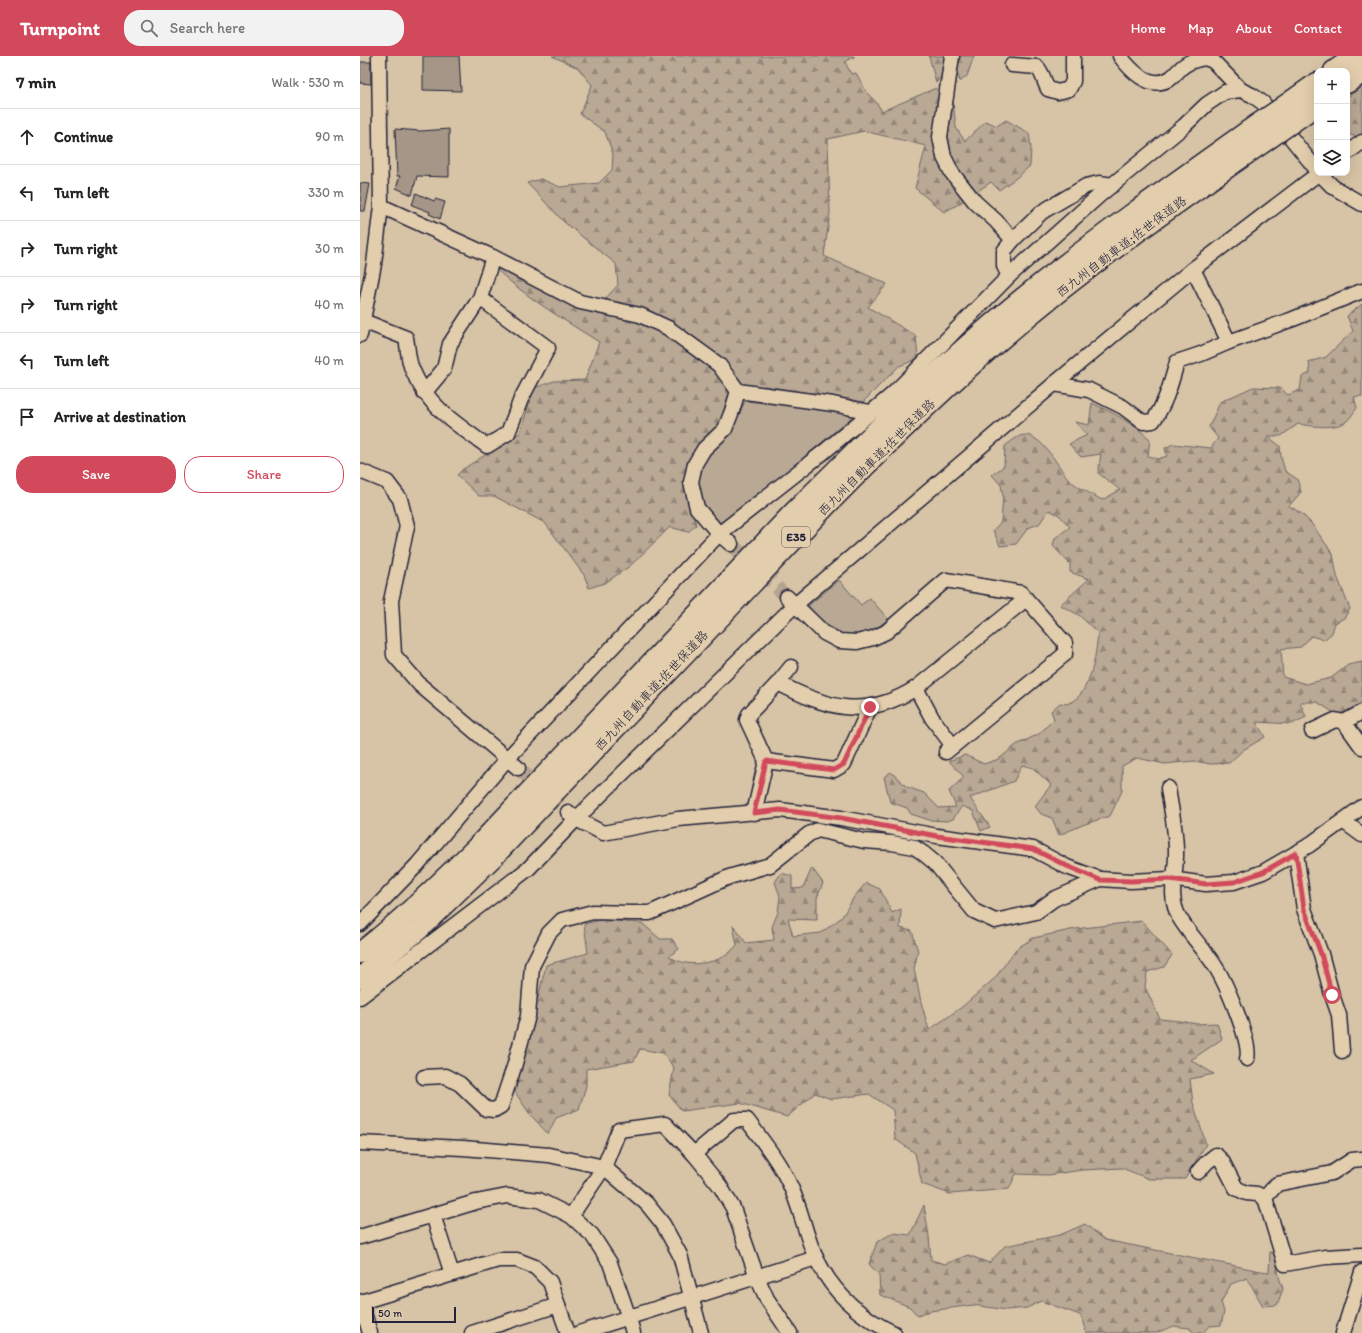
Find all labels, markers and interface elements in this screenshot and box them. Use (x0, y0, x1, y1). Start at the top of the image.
search box (124, 10, 404, 46)
text: Turnpoint (20, 17, 100, 40)
icon: search (138, 17, 160, 39)
text: Search here (170, 19, 245, 37)
text: Home (1131, 20, 1166, 37)
text: Map (1188, 20, 1214, 37)
text: About (1236, 20, 1272, 37)
text: Contact (1294, 20, 1342, 37)
map controls (1314, 68, 1350, 176)
button: + (1314, 68, 1350, 104)
text: 7 min (16, 72, 56, 92)
text: Walk · 530 m (272, 75, 344, 90)
button: − (1314, 104, 1350, 140)
icon: ahead (16, 126, 38, 148)
text: Continue (54, 128, 113, 146)
text: 90 m (315, 129, 344, 144)
button: layers (1314, 140, 1350, 176)
icon: left (16, 182, 38, 204)
text: Turn left (54, 184, 109, 202)
text: 330 m (308, 185, 344, 200)
street label: 西九州自動車道;佐世保道路 (1053, 192, 1189, 300)
icon: right (16, 238, 38, 260)
text: Turn right (54, 240, 118, 258)
text: 30 m (315, 241, 344, 256)
icon: right (16, 294, 38, 316)
text: Turn right (54, 296, 118, 314)
text: 40 m (314, 297, 344, 312)
icon: left (16, 350, 38, 372)
text: Turn left (54, 352, 109, 370)
text: 40 m (314, 353, 344, 368)
street label: 西九州自動車道;佐世保道路 (815, 396, 938, 519)
icon: arrive (16, 406, 38, 428)
text: Arrive at destination (54, 408, 186, 426)
button: Save (16, 456, 176, 493)
button: Share (184, 456, 344, 493)
road number: E35 (782, 527, 810, 547)
street label: 西九州自動車道;佐世保道路 (592, 627, 711, 754)
route end (861, 698, 879, 716)
route start (1323, 986, 1341, 1004)
scale bar (372, 1305, 456, 1324)
text: 50 m (378, 1307, 402, 1320)

